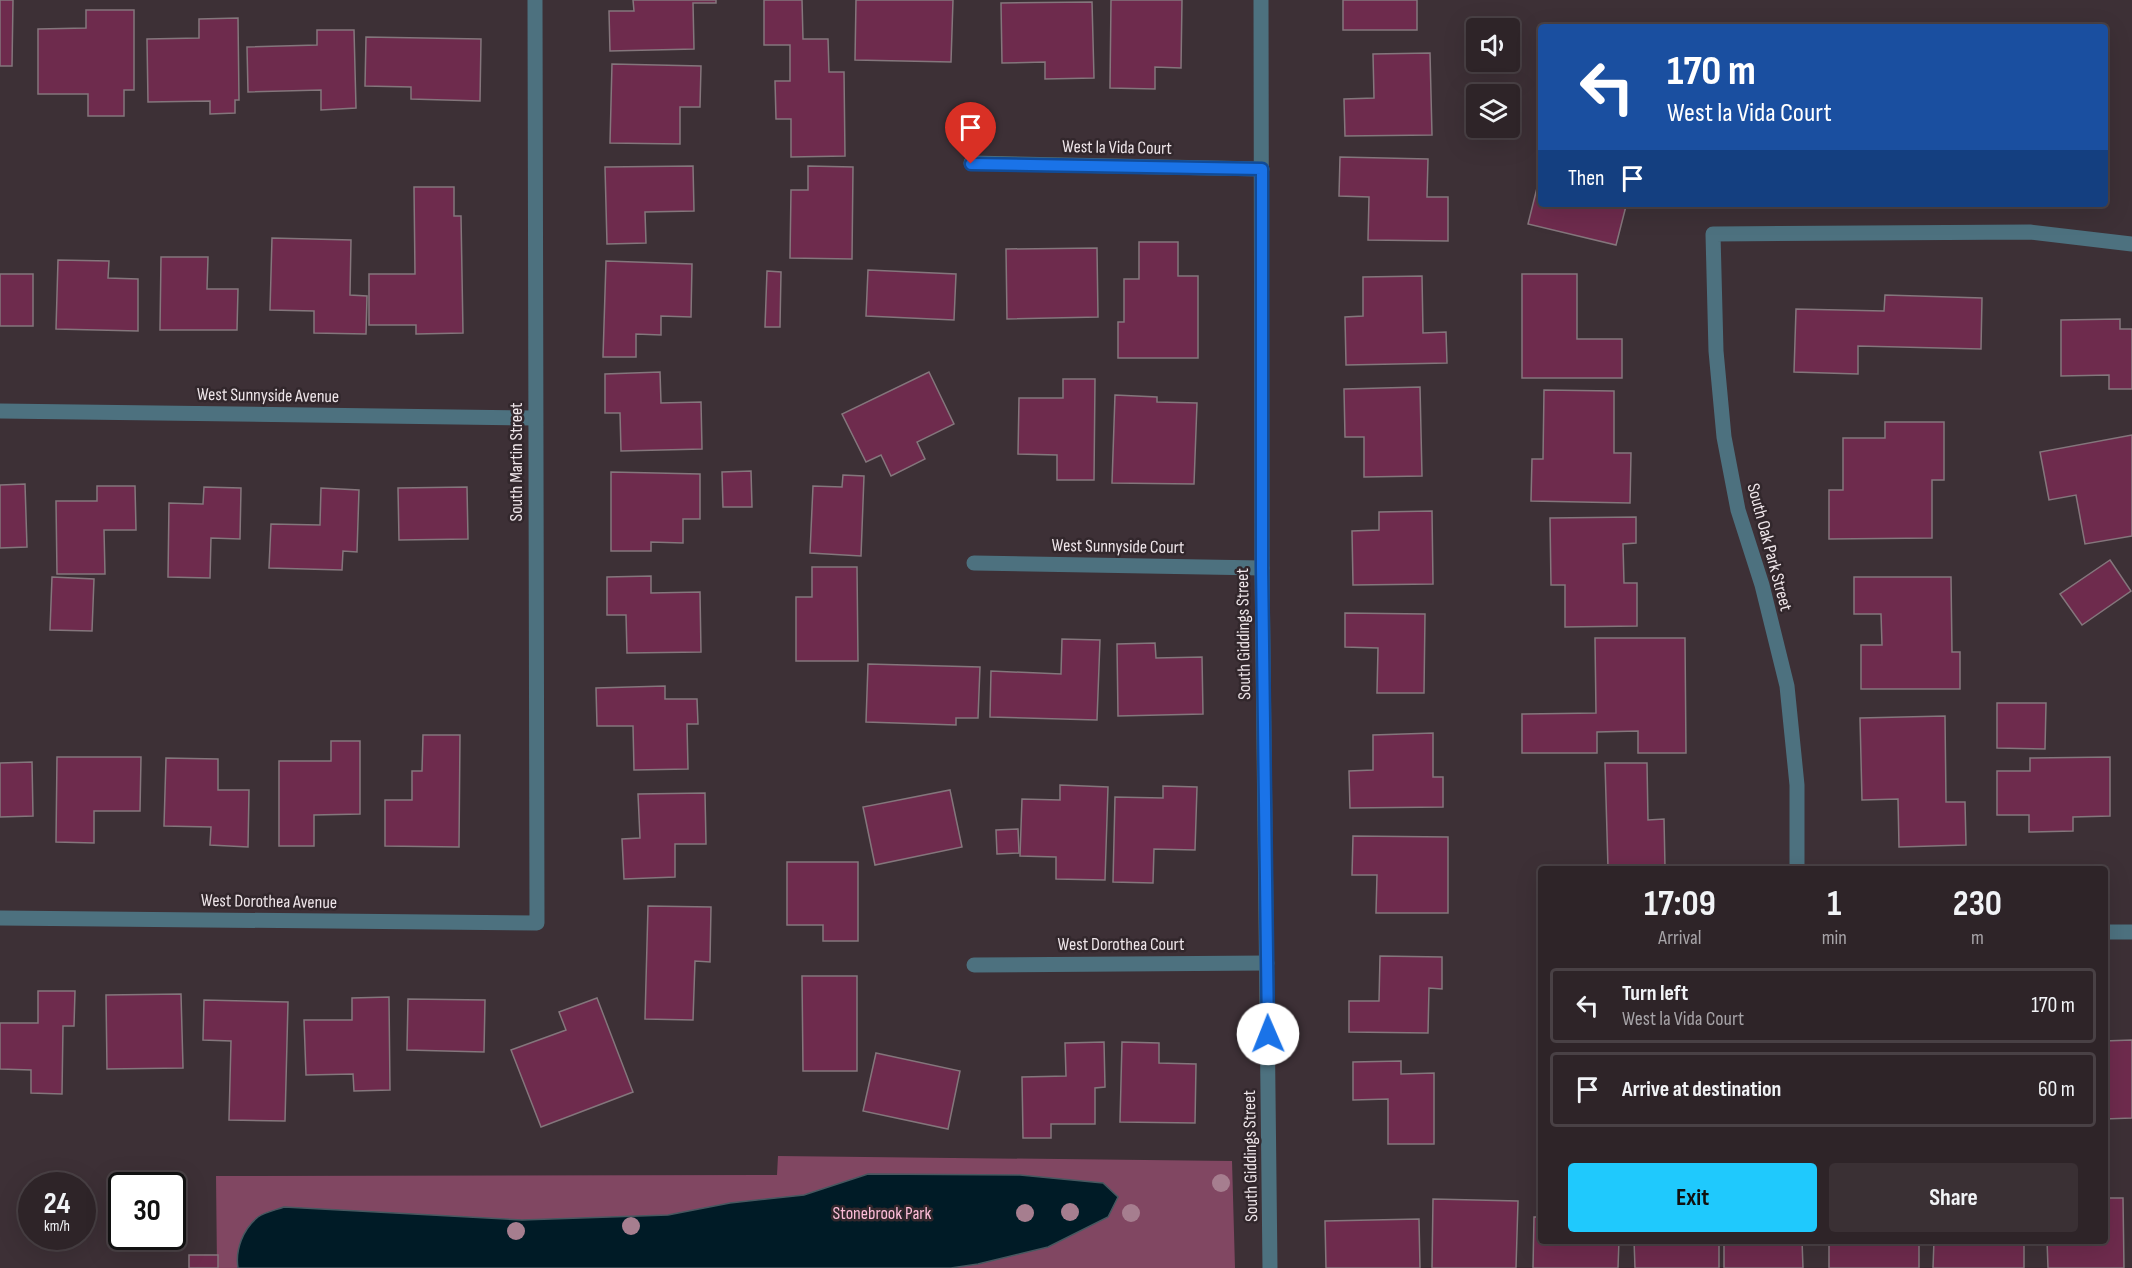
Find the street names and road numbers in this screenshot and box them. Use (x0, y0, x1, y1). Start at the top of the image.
street label: West la Vida Court (1062, 136, 1173, 159)
street label: West Sunnyside Avenue (197, 384, 339, 407)
street label: South Martin Street (506, 402, 527, 522)
street label: South Oak Park Street (1742, 481, 1797, 614)
street label: West Sunnyside Court (1051, 535, 1185, 558)
street label: South Giddings Street (1232, 567, 1255, 700)
street label: West Dorothea Avenue (201, 890, 337, 913)
street label: West Dorothea Court (1058, 934, 1185, 955)
street label: South Giddings Street (1239, 1089, 1262, 1222)

